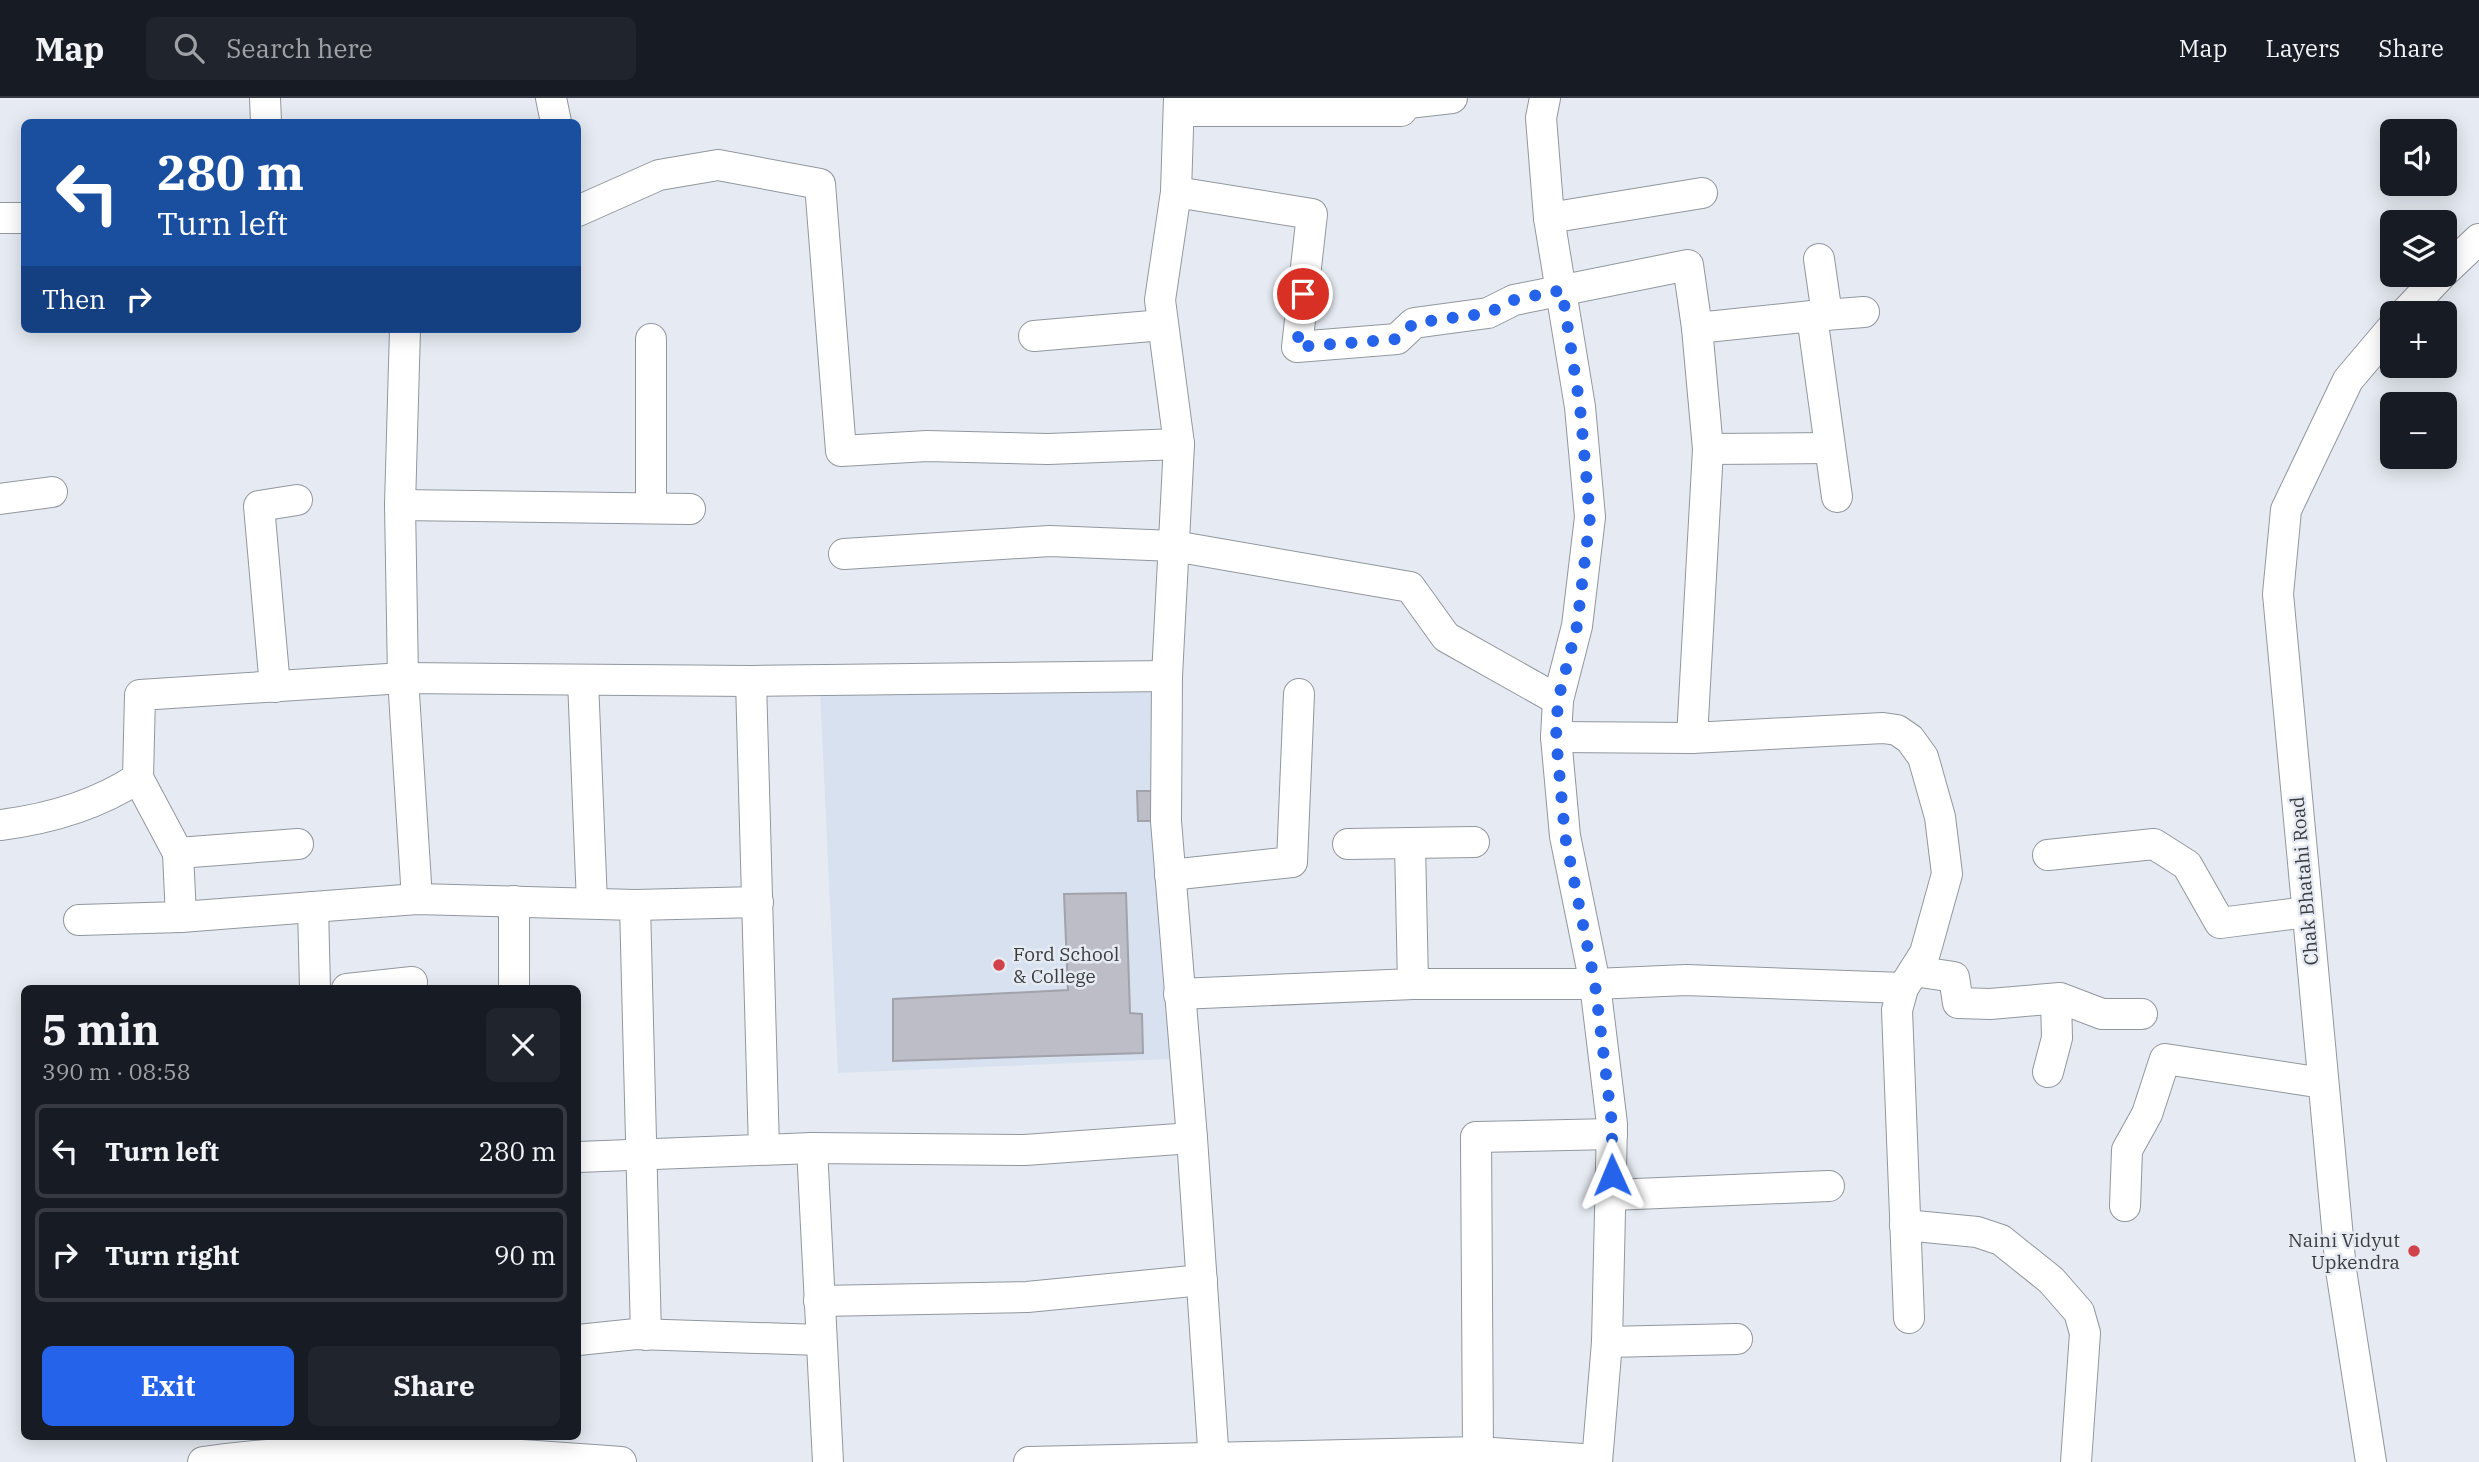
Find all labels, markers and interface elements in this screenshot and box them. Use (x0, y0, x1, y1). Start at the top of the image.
search box (146, 17, 636, 80)
text: Map (35, 27, 104, 70)
icon: search (170, 29, 208, 67)
text: Search here (226, 31, 373, 65)
text: Map (2179, 32, 2227, 64)
text: Layers (2265, 32, 2340, 64)
text: Share (2378, 32, 2444, 64)
map controls (2380, 119, 2457, 469)
button: sound (2380, 119, 2457, 196)
text: 280 m (157, 140, 304, 203)
icon: left (42, 147, 133, 238)
text: Turn left (157, 202, 288, 244)
button: layers (2380, 210, 2457, 287)
pin (1273, 264, 1333, 324)
icon: arrive (1284, 275, 1322, 313)
icon: right (120, 280, 158, 318)
text: Then (42, 282, 106, 316)
button: + (2380, 301, 2457, 378)
button: − (2380, 392, 2457, 469)
street label: Chak Bhatahi Road (2285, 796, 2323, 966)
place label: Ford School & College (1013, 942, 1120, 988)
marker: Ford School & College (991, 957, 1007, 973)
text: 5 min (42, 1002, 160, 1057)
button: close (486, 1008, 560, 1082)
text: 390 m · 08:58 (42, 1056, 191, 1086)
icon: left (46, 1132, 84, 1170)
text: Turn left (105, 1134, 219, 1168)
text: 280 m (478, 1134, 556, 1168)
position arrow (1575, 1138, 1649, 1212)
place label: Naini Vidyut Upkendra (2288, 1228, 2400, 1274)
icon: right (46, 1236, 84, 1274)
text: Turn right (105, 1238, 239, 1272)
text: 90 m (494, 1238, 556, 1272)
marker: Naini Vidyut Upkendra (2406, 1243, 2422, 1259)
button: Exit (42, 1346, 294, 1426)
button: Share (308, 1346, 560, 1426)

